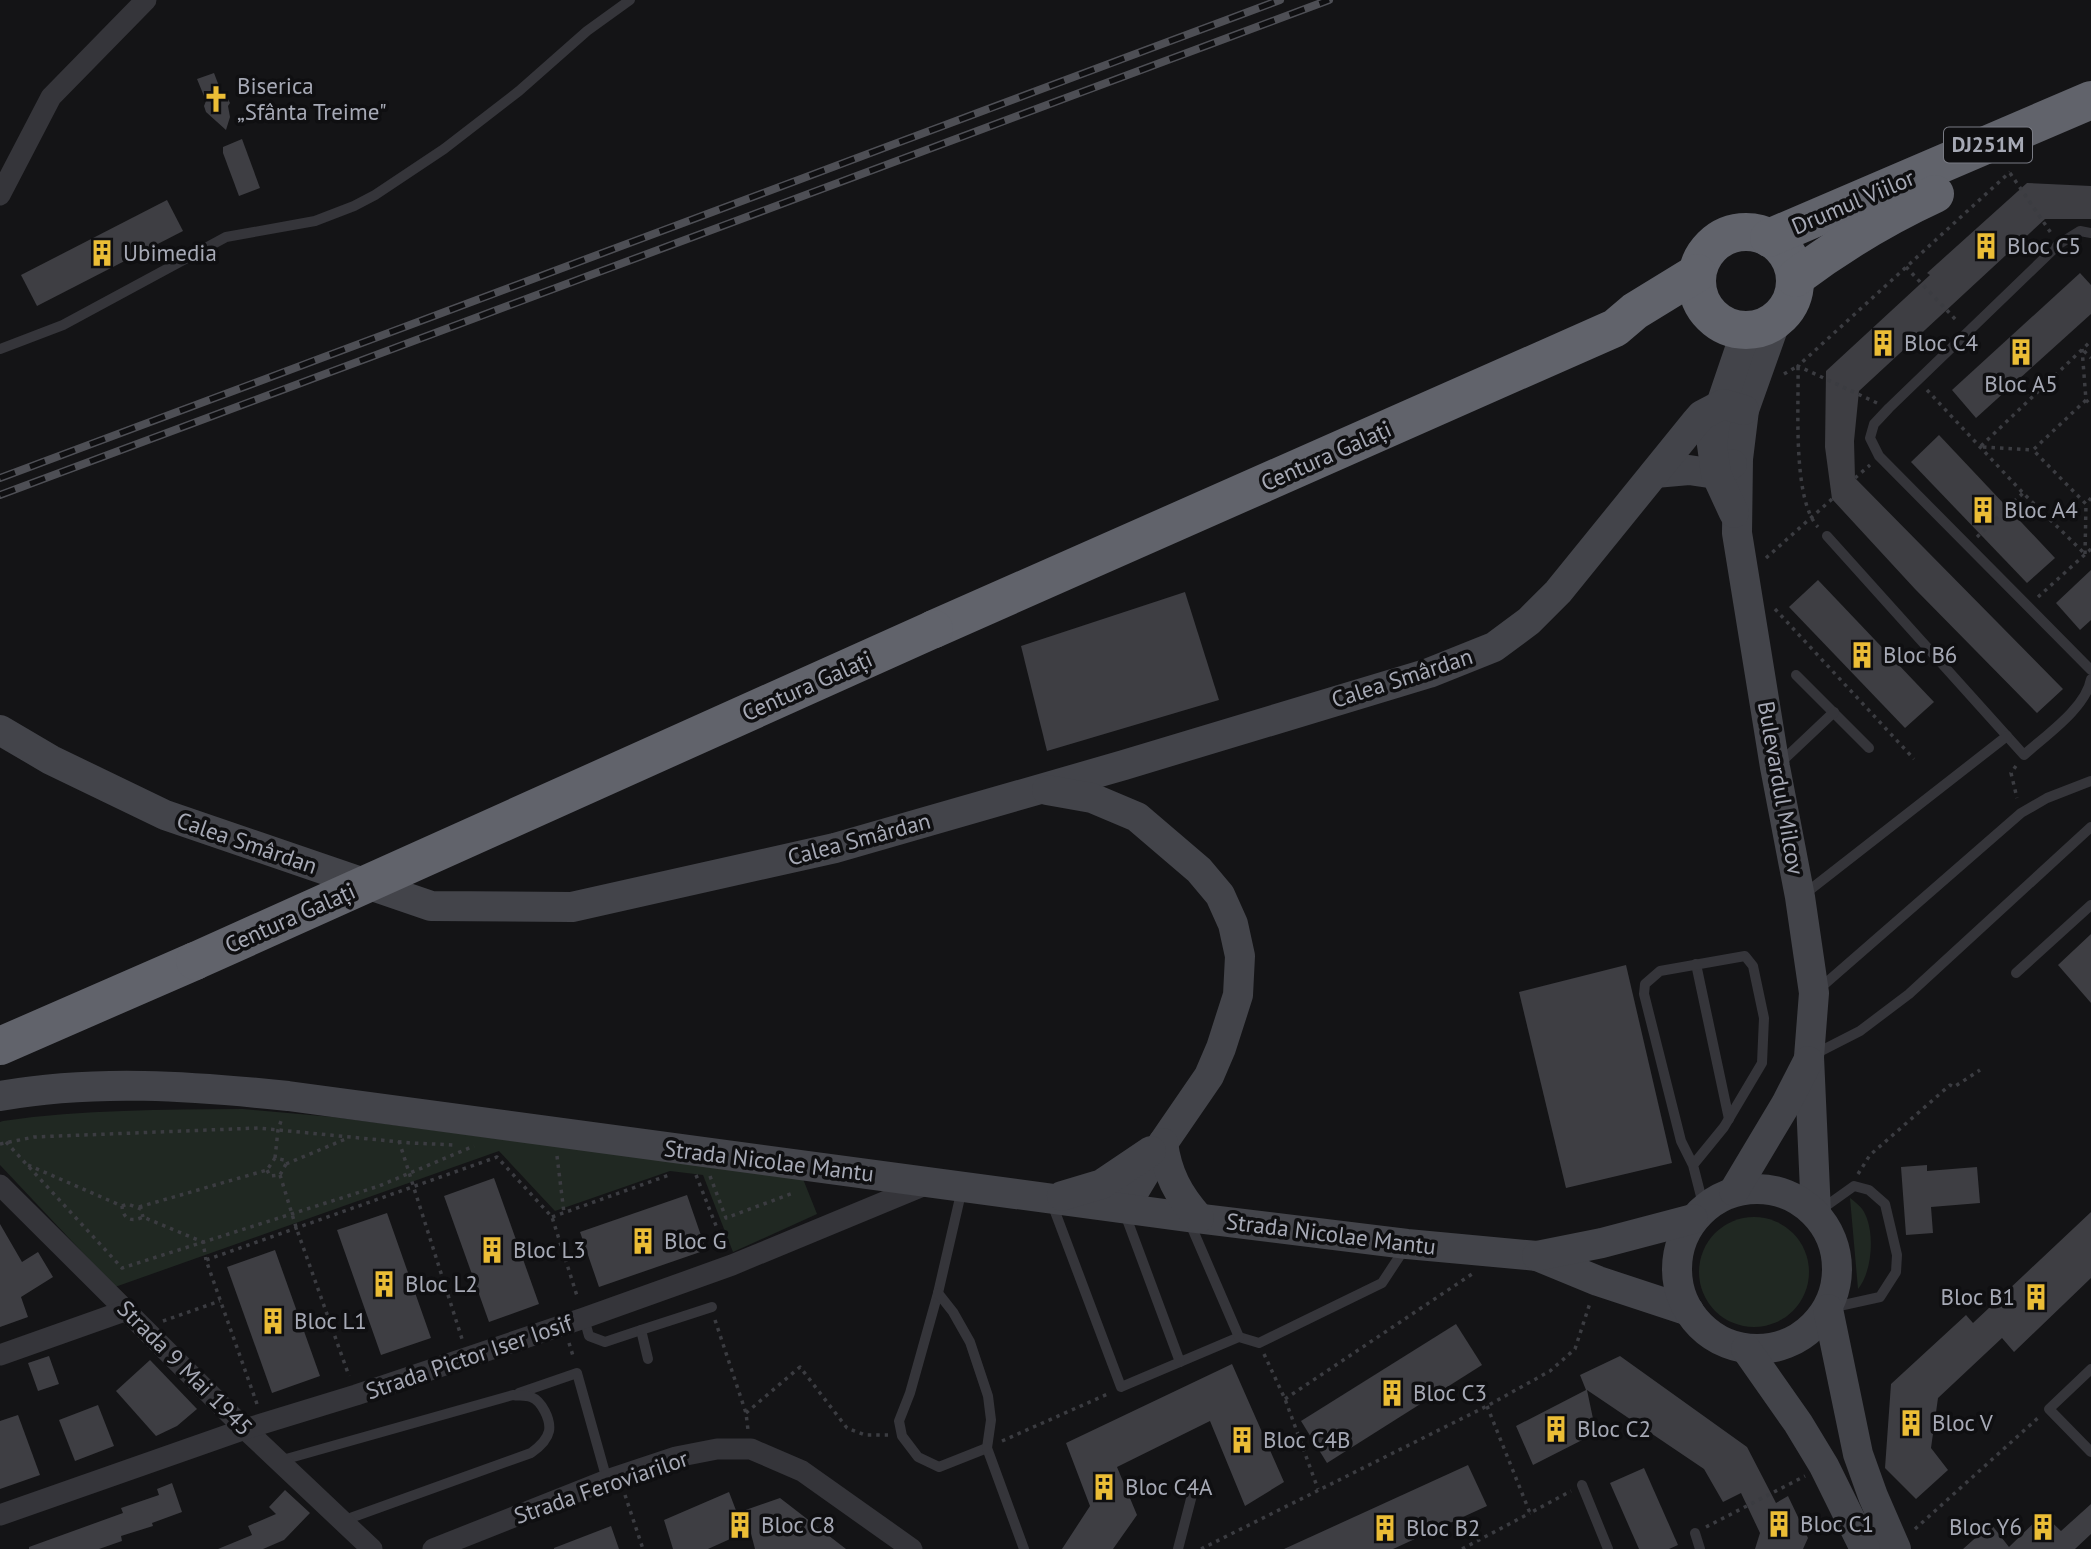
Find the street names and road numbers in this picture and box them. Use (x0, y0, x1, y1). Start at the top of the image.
road number: DJ251M (1944, 128, 2032, 162)
street label: Drumul Viilor (1787, 163, 1919, 240)
street label: Centura Galați (1256, 414, 1396, 497)
street label: Calea Smârdan (1328, 641, 1476, 714)
street label: Centura Galați (737, 644, 877, 727)
street label: Bulevardul Milcov (1752, 699, 1811, 877)
street label: Calea Smârdan (173, 805, 321, 880)
street label: Calea Smârdan (784, 806, 933, 871)
street label: Centura Galați (220, 876, 360, 959)
street label: Strada Nicolae Mantu (662, 1133, 876, 1188)
street label: Strada Nicolae Mantu (1224, 1206, 1438, 1261)
street label: Strada 9 Mai 1945 (111, 1294, 259, 1442)
street label: Strada Pictor Iser Iosif (362, 1307, 578, 1406)
street label: Strada Feroviarilor (510, 1443, 692, 1530)

